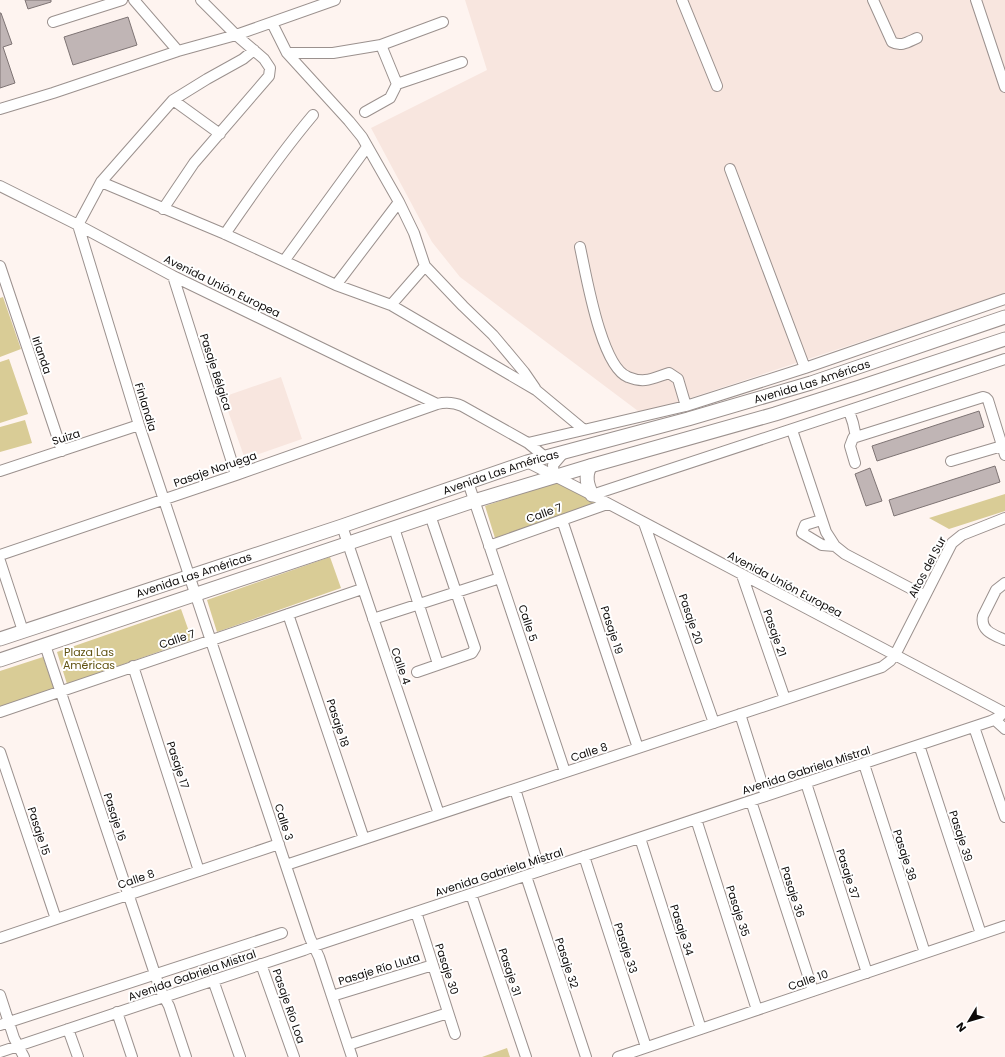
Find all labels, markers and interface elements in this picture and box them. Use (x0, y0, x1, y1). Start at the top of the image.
street label: Avenida Unión Europea (161, 251, 283, 321)
street label: Pasaje Bélgica (196, 331, 236, 413)
street label: Irlanda (28, 334, 56, 376)
street label: Avenida Las Américas (752, 355, 872, 407)
street label: Finlandia (131, 381, 161, 433)
street label: Suiza (50, 425, 82, 449)
street label: Avenida Las Américas (441, 446, 561, 499)
street label: Pasaje Noruega (171, 447, 259, 491)
street label: Calle 7 (524, 499, 564, 527)
street label: Altos del Sur (904, 534, 950, 600)
street label: Avenida Unión Europea (725, 547, 845, 621)
street label: Avenida Las Américas (134, 548, 254, 602)
street label: Pasaje 20 (675, 591, 707, 647)
street label: Calle 5 (515, 602, 542, 644)
street label: Pasaje 19 (597, 604, 627, 656)
street label: Pasaje 21 (759, 607, 791, 659)
street label: Calle 7 (157, 625, 197, 653)
park label: Plaza Las Américas (63, 644, 115, 673)
street label: Calle 4 (387, 645, 415, 687)
street label: Pasaje 18 (323, 697, 353, 749)
street label: Calle 8 (568, 738, 610, 765)
street label: Pasaje 17 (163, 739, 193, 791)
street label: Avenida Gabriela Mistral (740, 742, 872, 798)
street label: Pasaje 16 (100, 791, 130, 843)
street label: Calle 3 (271, 802, 297, 842)
street label: Pasaje 15 (24, 805, 54, 857)
street label: Pasaje 39 (945, 808, 977, 864)
street label: Pasaje 38 (889, 827, 921, 883)
street label: Avenida Gabriela Mistral (433, 844, 565, 900)
street label: Pasaje 37 (832, 847, 864, 901)
street label: Pasaje 36 (777, 864, 809, 920)
street label: Calle 8 (115, 865, 157, 893)
street label: Pasaje 35 (722, 883, 754, 939)
street label: Pasaje 34 (666, 902, 698, 958)
street label: Pasaje 33 (610, 921, 642, 975)
street label: Pasaje 32 (551, 936, 583, 990)
street label: Pasaje 30 (431, 941, 463, 997)
street label: Avenida Gabriela Mistral (126, 946, 258, 1004)
street label: Pasaje 31 (495, 946, 525, 998)
street label: Pasaje Río Lluta (336, 949, 422, 989)
street label: Pasaje Río Loa (269, 966, 309, 1046)
street label: Calle 10 (786, 966, 830, 994)
north arrow (949, 1001, 989, 1041)
text: N (952, 1019, 970, 1035)

